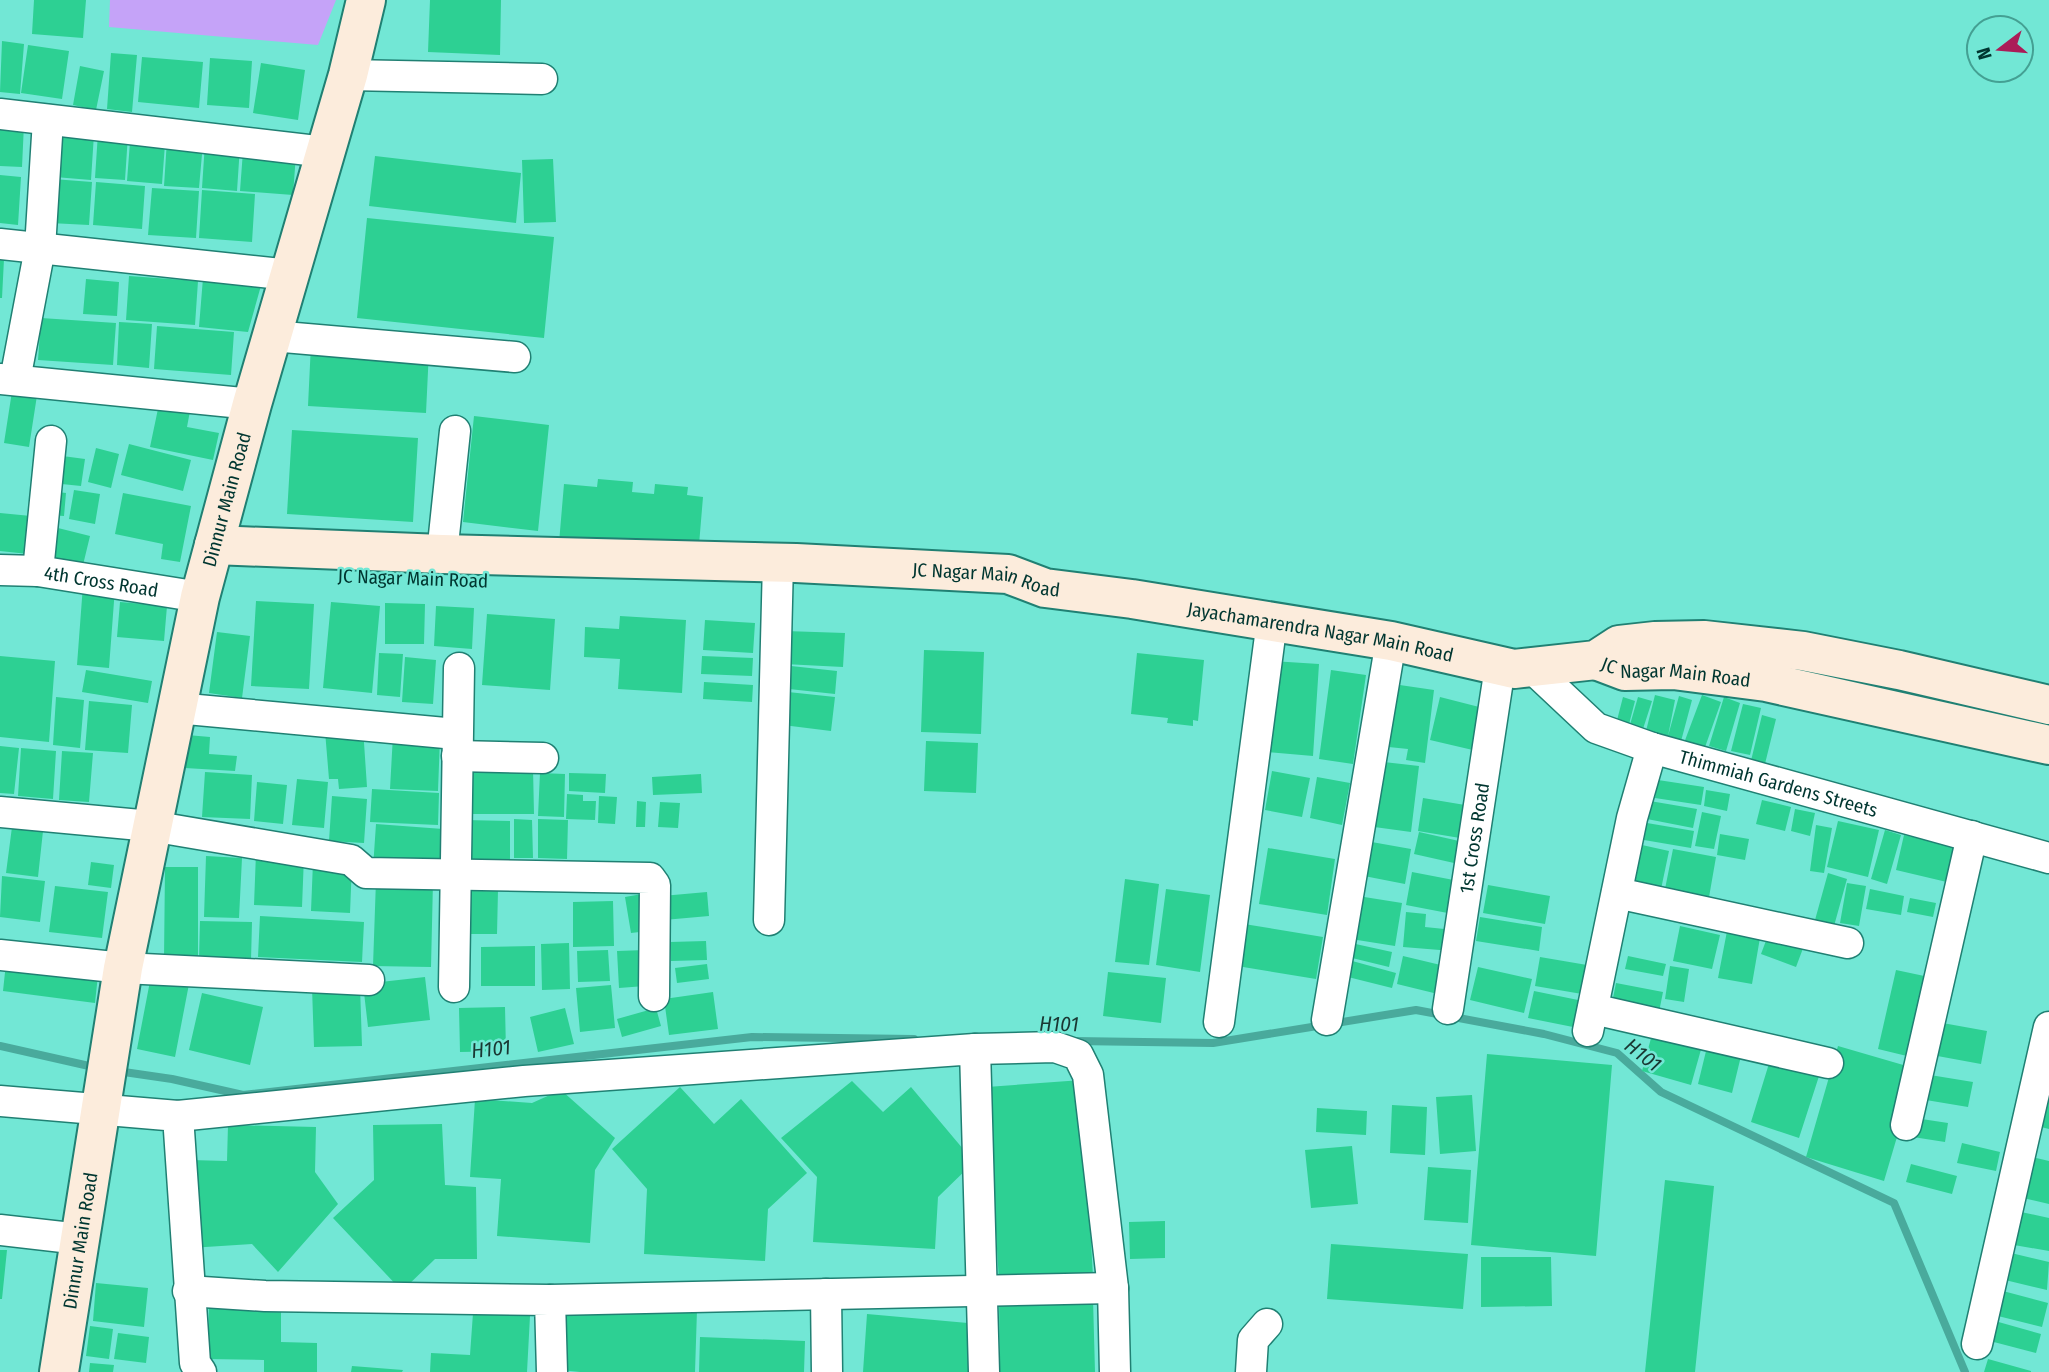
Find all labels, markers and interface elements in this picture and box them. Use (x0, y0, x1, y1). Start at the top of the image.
north arrow (1965, 14, 2035, 84)
text: N (1972, 45, 1997, 62)
street label: Dinnur Main Road (198, 430, 256, 569)
street label: JC Nagar Main Road (912, 558, 1061, 602)
street label: 4th Cross Road (42, 561, 160, 602)
street label: JC Nagar Main Road (337, 564, 489, 593)
street label: Jayachamarendra Nagar Main Road (1186, 597, 1456, 667)
street label: JC Nagar Main Road (1598, 652, 1752, 692)
street label: Thimmiah Gardens Streets (1677, 745, 1880, 822)
street label: 1st Cross Road (1455, 781, 1494, 895)
water label: H101 (1039, 1011, 1079, 1037)
water label: H101 (1619, 1033, 1667, 1077)
water label: H101 (470, 1034, 512, 1064)
street label: Dinnur Main Road (58, 1171, 102, 1311)

